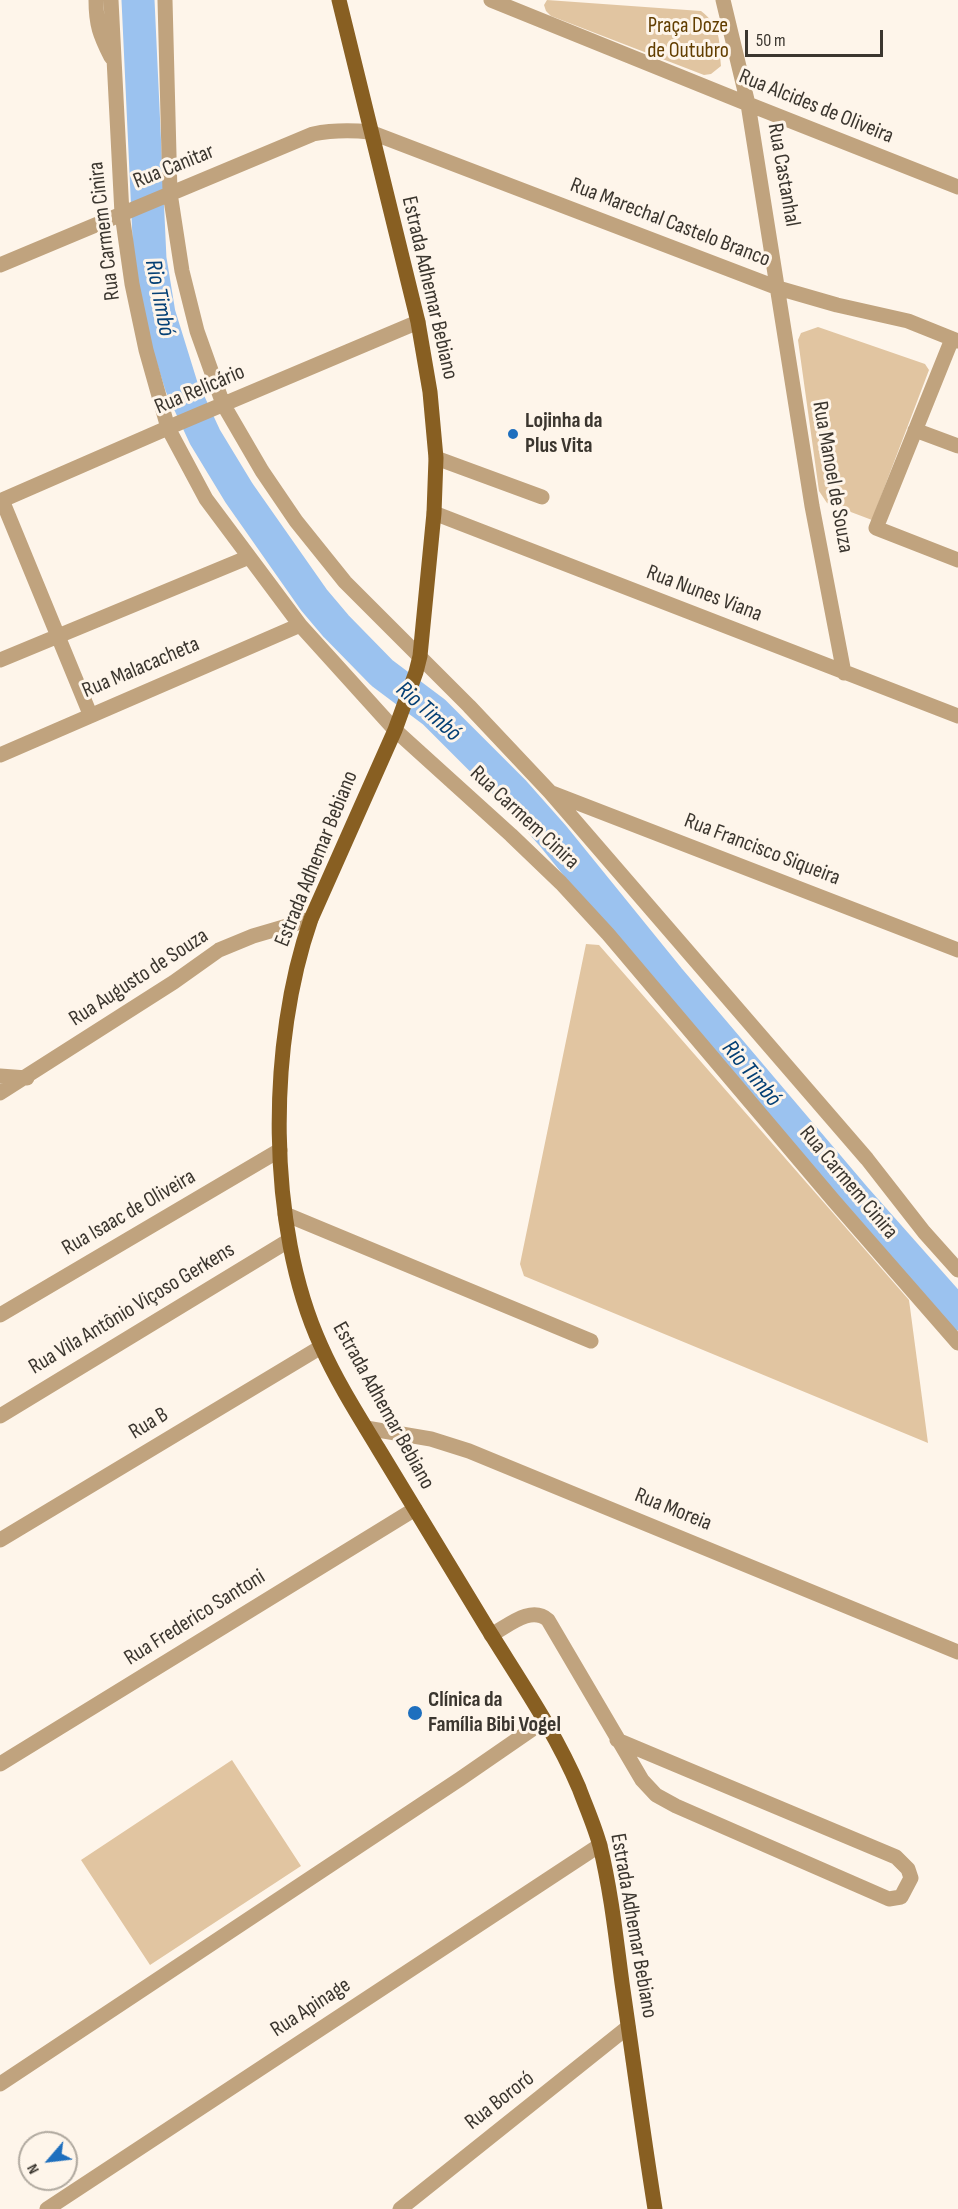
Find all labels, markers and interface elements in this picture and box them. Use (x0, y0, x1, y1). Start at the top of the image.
park label: Praça Doze de Outubro (647, 13, 729, 64)
scale bar (748, 18, 886, 56)
text: 50 m (756, 30, 786, 51)
street label: Rua Alcides de Oliveira (735, 64, 897, 150)
street label: Rua Castanhal (761, 121, 805, 229)
street label: Rua Canitar (130, 139, 218, 195)
street label: Rua Carmem Cinira (83, 160, 127, 302)
street label: Rua Marechal Castelo Branco (566, 173, 774, 273)
street label: Estrada Adhemar Bebiano (395, 194, 463, 382)
water label: Rio Timbó (137, 257, 181, 339)
street label: Rua Relicário (151, 359, 249, 421)
street label: Rua Manoel de Souza (806, 399, 858, 555)
place label: Lojinha da Plus Vita (525, 408, 603, 460)
marker: Lojinha da Plus Vita (506, 427, 520, 441)
street label: Rua Nunes Viana (642, 560, 766, 628)
street label: Rua Malacacheta (79, 632, 203, 704)
water label: Rio Timbó (389, 676, 467, 748)
street label: Rua Carmem Cinira (464, 761, 584, 875)
street label: Estrada Adhemar Bebiano (270, 767, 364, 951)
street label: Rua Francisco Siqueira (680, 808, 844, 892)
street label: Rua Augusto de Souza (64, 923, 214, 1033)
water label: Rio Timbó (715, 1035, 787, 1113)
street label: Rua Carmem Cinira (793, 1121, 903, 1245)
street label: Rua Isaac de Oliveira (58, 1164, 200, 1262)
street label: Rua Vila Antônio Viçoso Gerkens (24, 1237, 240, 1381)
street label: Estrada Adhemar Bebiano (326, 1318, 440, 1494)
street label: Rua B (125, 1402, 173, 1446)
street label: Rua Moreia (631, 1483, 715, 1537)
street label: Rua Frederico Santoni (120, 1564, 270, 1672)
place label: Clínica da Família Bibi Vogel (428, 1687, 561, 1738)
marker: Clínica da Família Bibi Vogel (406, 1704, 424, 1722)
street label: Estrada Adhemar Bebiano (604, 1832, 662, 2020)
street label: Rua Apinage (266, 1972, 356, 2044)
street label: Rua Bororó (460, 2066, 540, 2136)
north arrow (18, 2131, 78, 2191)
text: N (23, 2161, 44, 2177)

